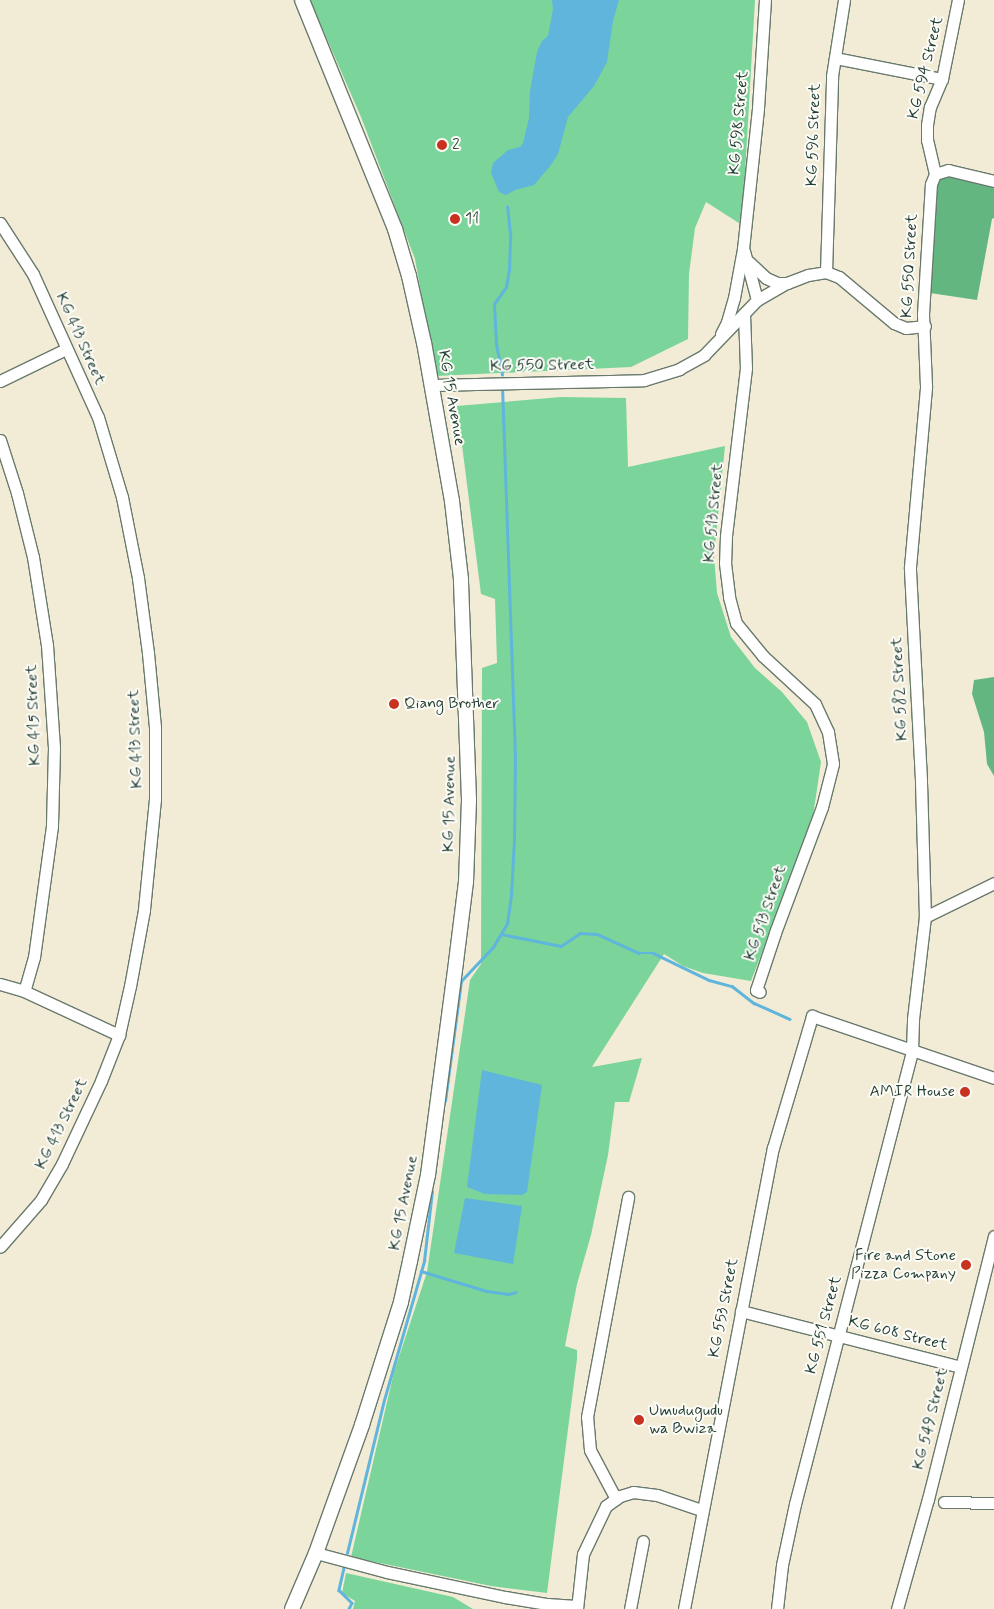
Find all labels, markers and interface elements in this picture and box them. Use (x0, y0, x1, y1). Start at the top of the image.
street label: KG 594 Street (904, 15, 948, 121)
street label: KG 598 Street (725, 70, 753, 176)
street label: KG 596 Street (803, 83, 825, 187)
place label: 2 (452, 135, 460, 155)
marker: 2 (436, 139, 448, 151)
place label: 11 (465, 209, 479, 229)
marker: 11 (449, 213, 461, 225)
street label: KG 550 Street (898, 214, 922, 318)
street label: KG 413 Street (51, 290, 109, 388)
street label: KG 15 Avenue (433, 349, 469, 447)
street label: KG 550 Street (490, 355, 594, 377)
street label: KG 513 Street (700, 463, 728, 563)
street label: KG 582 Street (888, 636, 912, 742)
street label: KG 415 Street (23, 664, 45, 766)
street label: KG 413 Street (125, 689, 147, 789)
place label: Qiang Brother (404, 694, 499, 714)
marker: Qiang Brother (388, 698, 400, 710)
street label: KG 15 Avenue (440, 756, 460, 852)
street label: KG 513 Street (741, 863, 791, 963)
street label: KG 413 Street (32, 1075, 92, 1173)
place label: AMIR House (870, 1082, 955, 1102)
marker: AMIR House (959, 1086, 971, 1098)
street label: KG 15 Avenue (385, 1154, 423, 1252)
place label: Fire and Stone Pizza Company (852, 1246, 956, 1284)
street label: KG 553 Street (705, 1257, 743, 1359)
marker: Fire and Stone Pizza Company (960, 1259, 972, 1271)
street label: KG 551 Street (802, 1274, 846, 1376)
street label: KG 608 Street (846, 1312, 950, 1356)
street label: KG 549 Street (909, 1366, 953, 1472)
place label: Umudugudu wa Bwiza (649, 1401, 723, 1439)
marker: Umudugudu wa Bwiza (633, 1414, 645, 1426)

